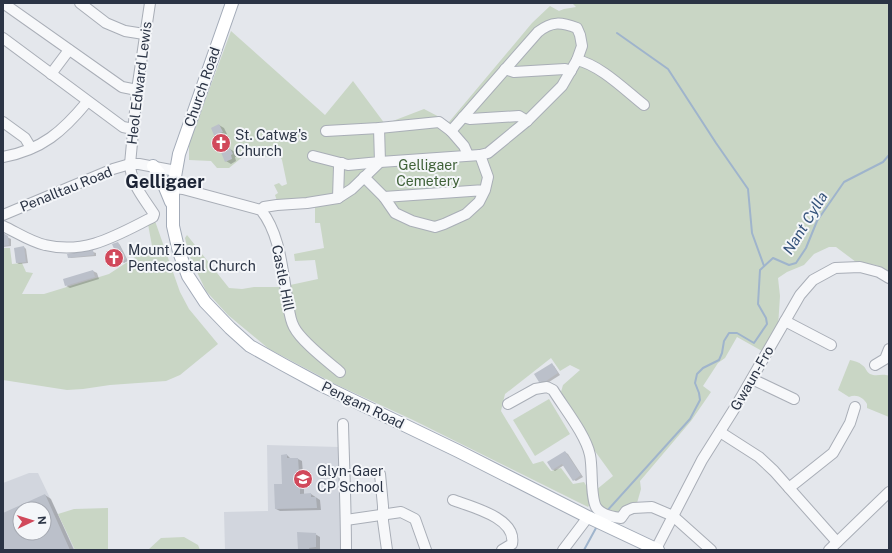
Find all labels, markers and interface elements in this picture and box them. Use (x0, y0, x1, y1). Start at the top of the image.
street label: Heol Edward Lewis (124, 21, 154, 145)
street label: Church Road (181, 45, 223, 129)
place label: St. Catwg's Church (235, 127, 307, 159)
church icon: St. Catwg's Church (210, 132, 232, 154)
park label: Gelligaer Cemetery (396, 157, 460, 189)
street label: Penalltau Road (18, 163, 114, 215)
district label: Gelligaer (125, 171, 205, 192)
water label: Nant Cylla (779, 189, 831, 257)
place label: Mount Zion Pentecostal Church (128, 242, 256, 274)
street label: Castle Hill (269, 243, 297, 313)
church icon: Mount Zion Pentecostal Church (103, 247, 125, 269)
street label: Gwaun-Fro (727, 343, 777, 413)
street label: Pengam Road (319, 378, 407, 432)
place label: Glyn-Gaer CP School (317, 463, 384, 495)
school or university icon: Glyn-Gaer CP School (292, 468, 314, 490)
north arrow (12, 501, 52, 541)
text: N (36, 516, 48, 525)

